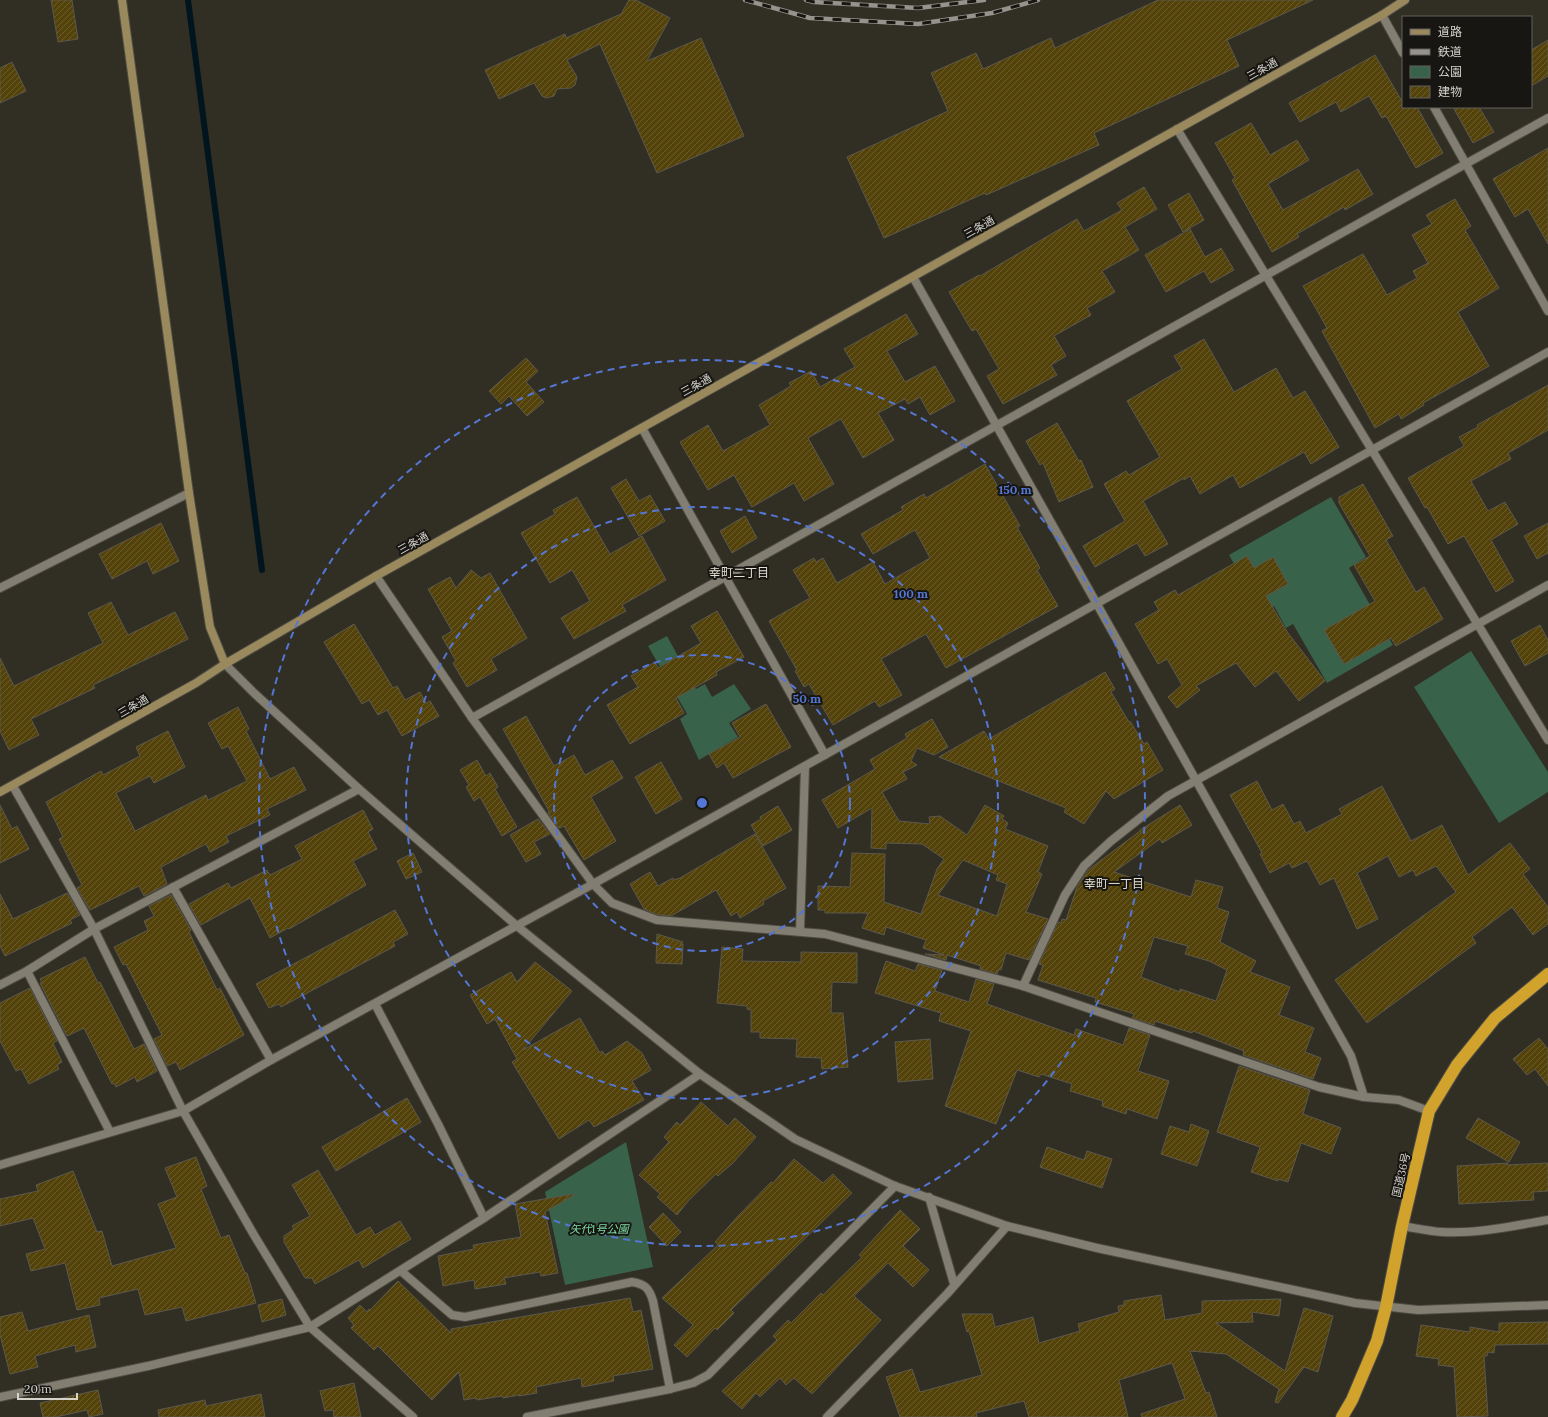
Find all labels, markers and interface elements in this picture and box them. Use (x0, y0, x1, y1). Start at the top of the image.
legend (1402, 16, 1532, 108)
text: 道路 (1438, 24, 1462, 39)
text: 鉄道 (1438, 44, 1462, 59)
street label: 三条通 (1244, 55, 1280, 83)
text: 公園 (1438, 64, 1462, 79)
text: 建物 (1438, 84, 1462, 99)
street label: 三条通 (961, 213, 997, 241)
street label: 三条通 (678, 371, 714, 399)
text: 150 m (998, 482, 1032, 497)
street label: 三条通 (395, 529, 431, 557)
district label: 幸町二丁目 (709, 565, 769, 580)
text: 100 m (894, 586, 928, 601)
text: 50 m (793, 691, 821, 706)
street label: 三条通 (115, 692, 151, 720)
centre of rings (695, 796, 709, 810)
district label: 幸町一丁目 (1084, 876, 1144, 891)
street label: 国道36号 (1389, 1151, 1413, 1199)
park label: 矢代1号公園 (570, 1222, 630, 1236)
scale bar (18, 1375, 77, 1401)
text: 20 m (24, 1381, 52, 1396)

